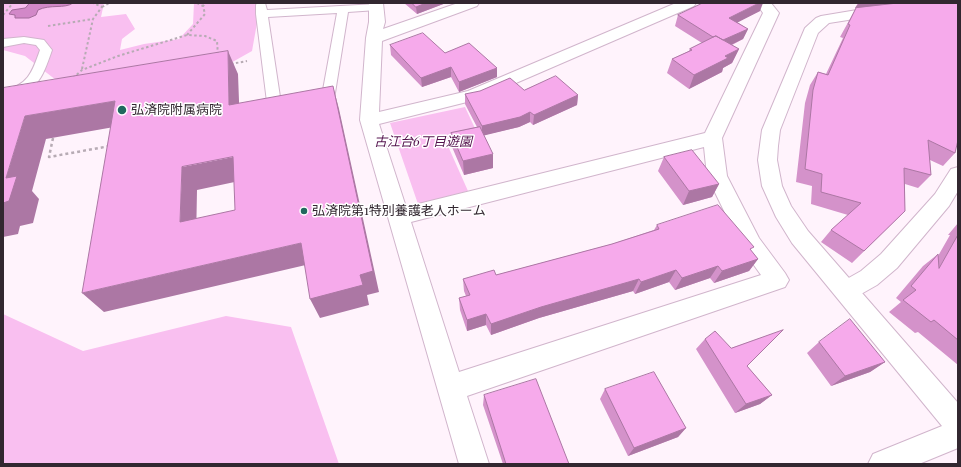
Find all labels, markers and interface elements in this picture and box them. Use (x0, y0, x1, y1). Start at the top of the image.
place label: 弘済院附属病院 (131, 102, 222, 118)
marker: 弘済院附属病院 (116, 104, 128, 116)
park label: 古江台6丁目遊園 (374, 134, 472, 150)
place label: 弘済院第1特別養護老人ホーム (312, 203, 486, 219)
marker: 弘済院第1特別養護老人ホーム (299, 206, 309, 216)

